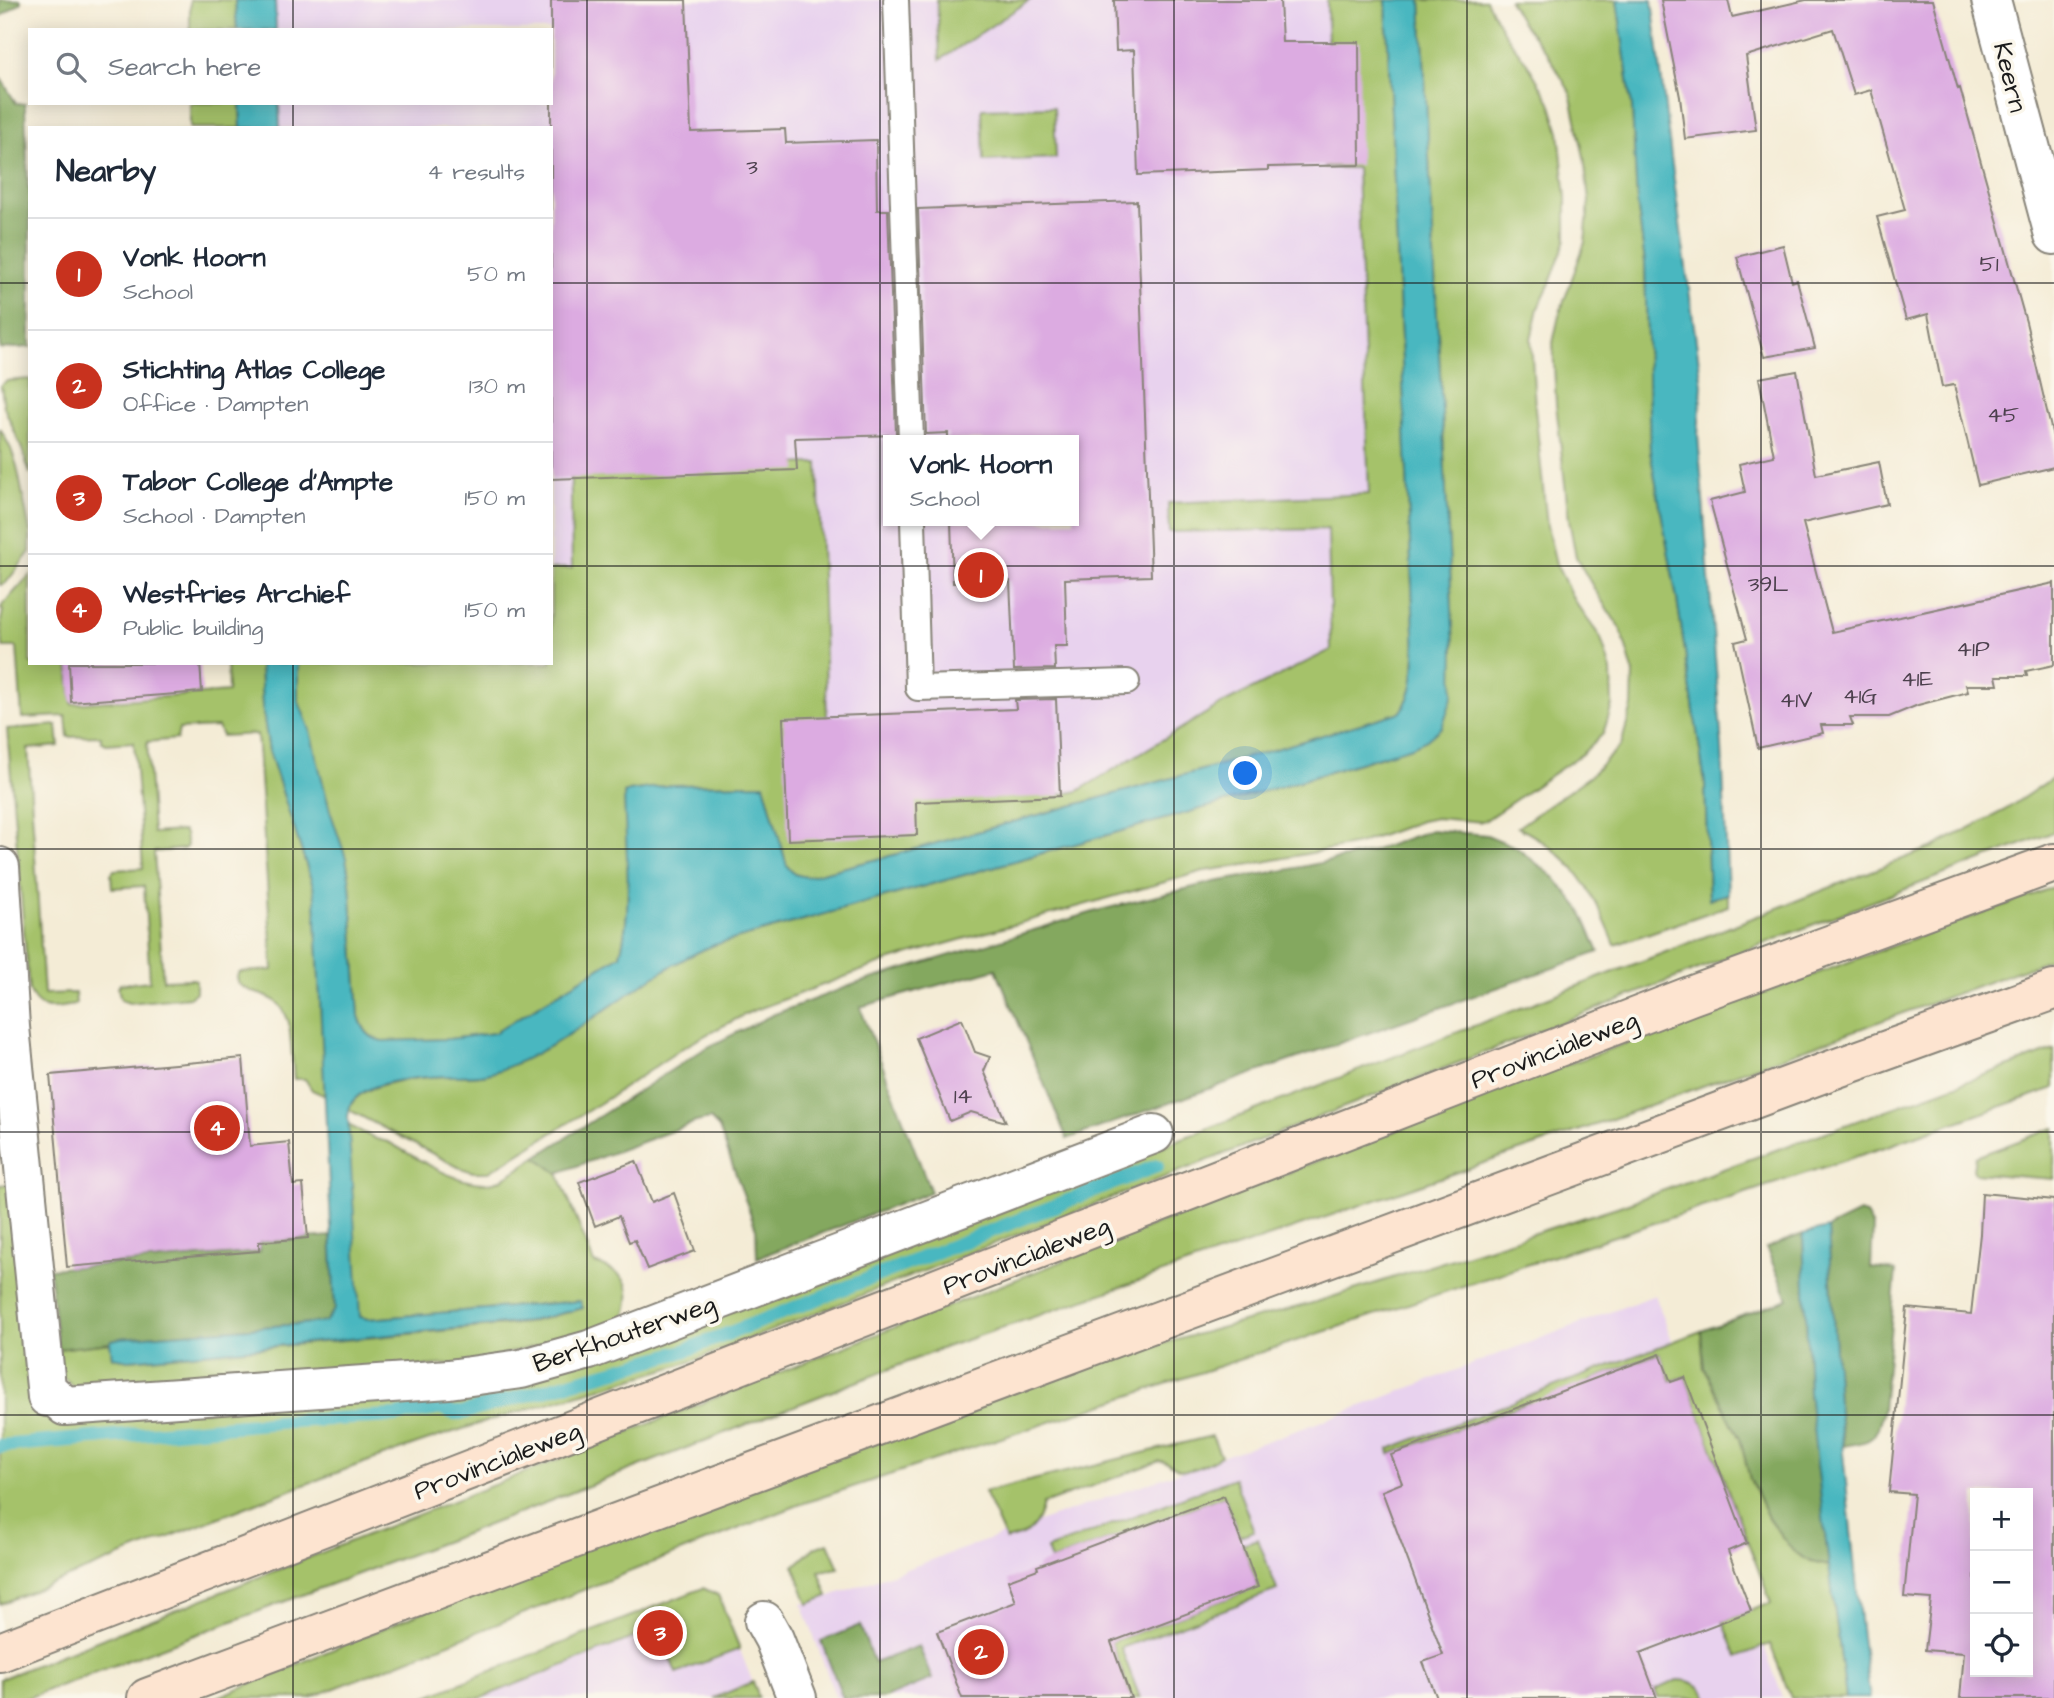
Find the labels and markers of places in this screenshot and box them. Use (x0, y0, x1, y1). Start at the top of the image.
pin: 1 (958, 549, 1004, 601)
pin: 4 (194, 1102, 240, 1154)
pin: 3 (637, 1607, 683, 1659)
pin: 2 (958, 1626, 1004, 1678)

